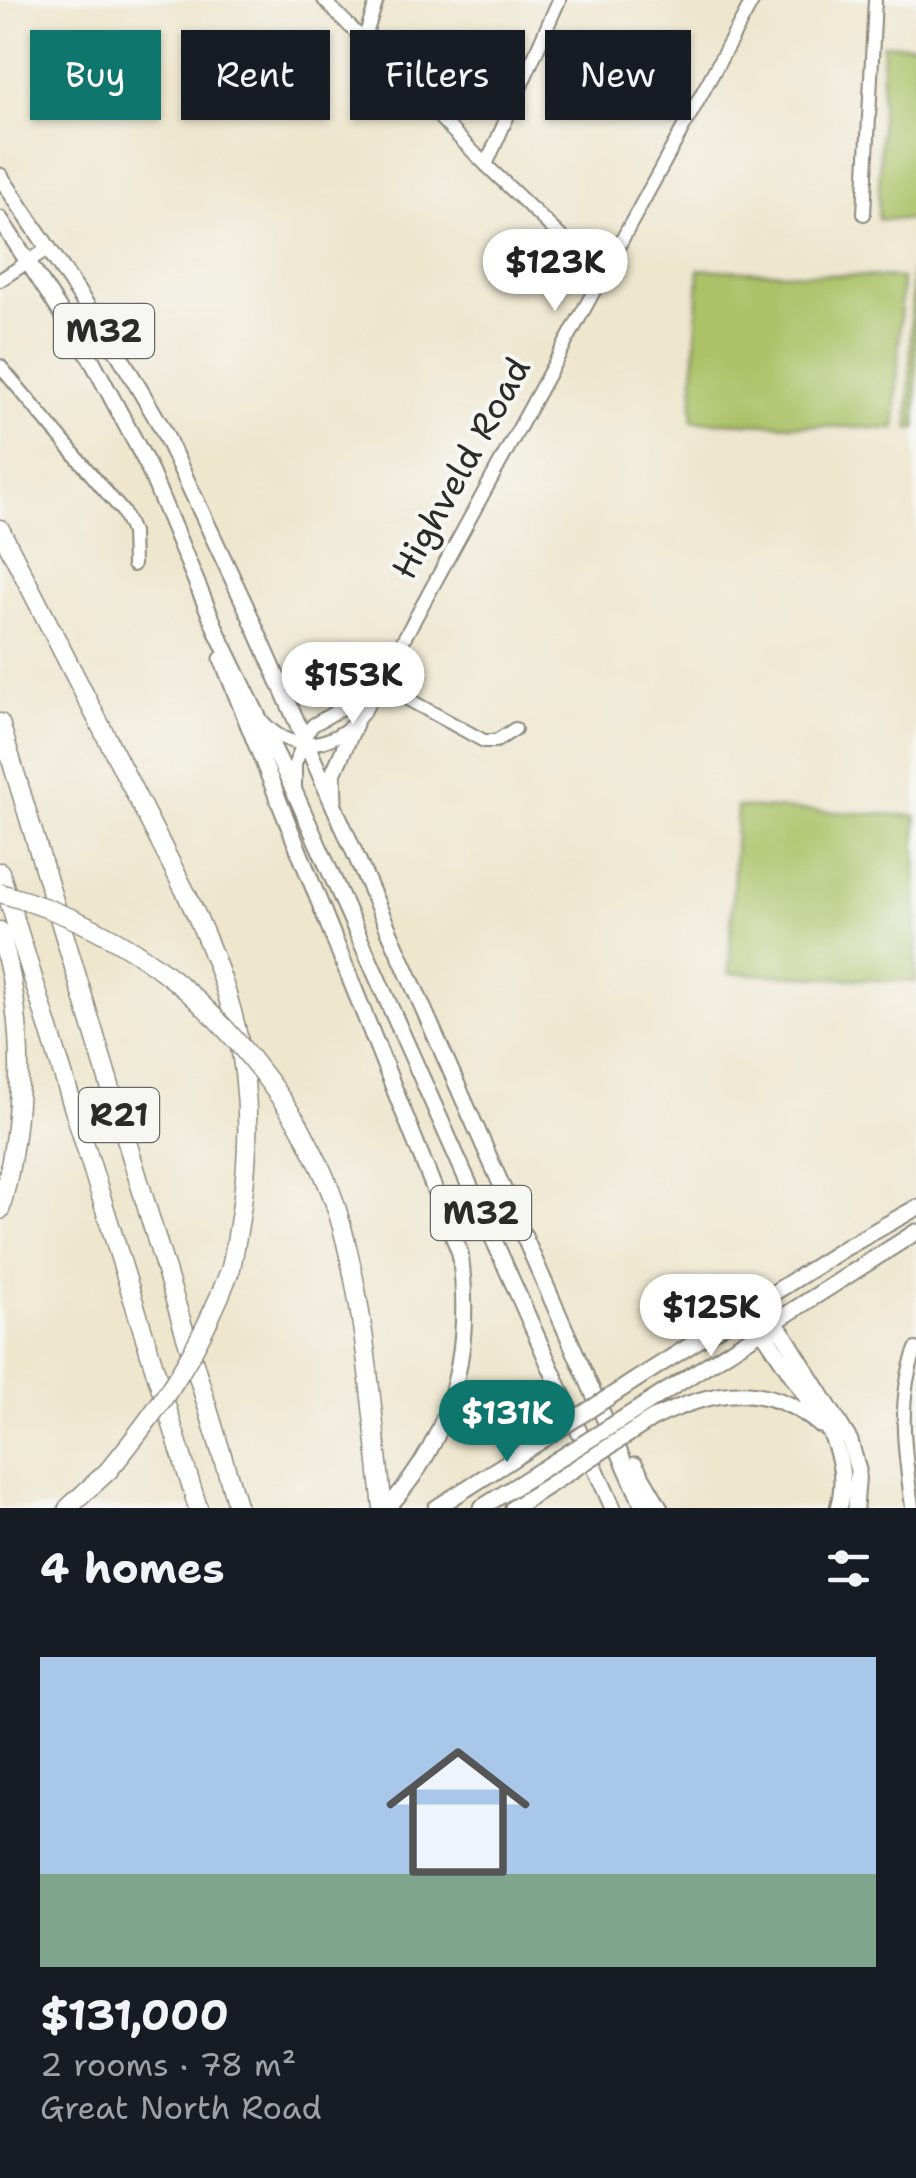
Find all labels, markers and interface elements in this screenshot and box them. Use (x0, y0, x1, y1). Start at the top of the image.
chip: Buy (30, 30, 161, 120)
chip: Rent (181, 30, 330, 120)
chip: Filters (350, 30, 525, 120)
chip: New (545, 30, 691, 120)
pin: $123K (485, 229, 625, 314)
text: $123K (505, 240, 605, 283)
road number: M32 (54, 304, 154, 358)
street label: Highveld Road (380, 348, 541, 587)
pin: $153K (283, 642, 423, 727)
text: $153K (303, 653, 403, 696)
road number: R21 (79, 1088, 159, 1142)
road number: M32 (431, 1186, 531, 1240)
pin: $125K (641, 1274, 781, 1359)
text: $125K (662, 1285, 760, 1328)
pin: $131K (437, 1380, 577, 1465)
text: $131K (461, 1391, 553, 1434)
text: 4 homes (40, 1540, 225, 1596)
icon: filters (821, 1541, 876, 1596)
icon: home (368, 1722, 548, 1902)
text: $131,000 (40, 1987, 229, 2043)
text: 2 rooms · 78 m² (40, 2043, 296, 2086)
text: Great North Road (40, 2086, 322, 2129)

